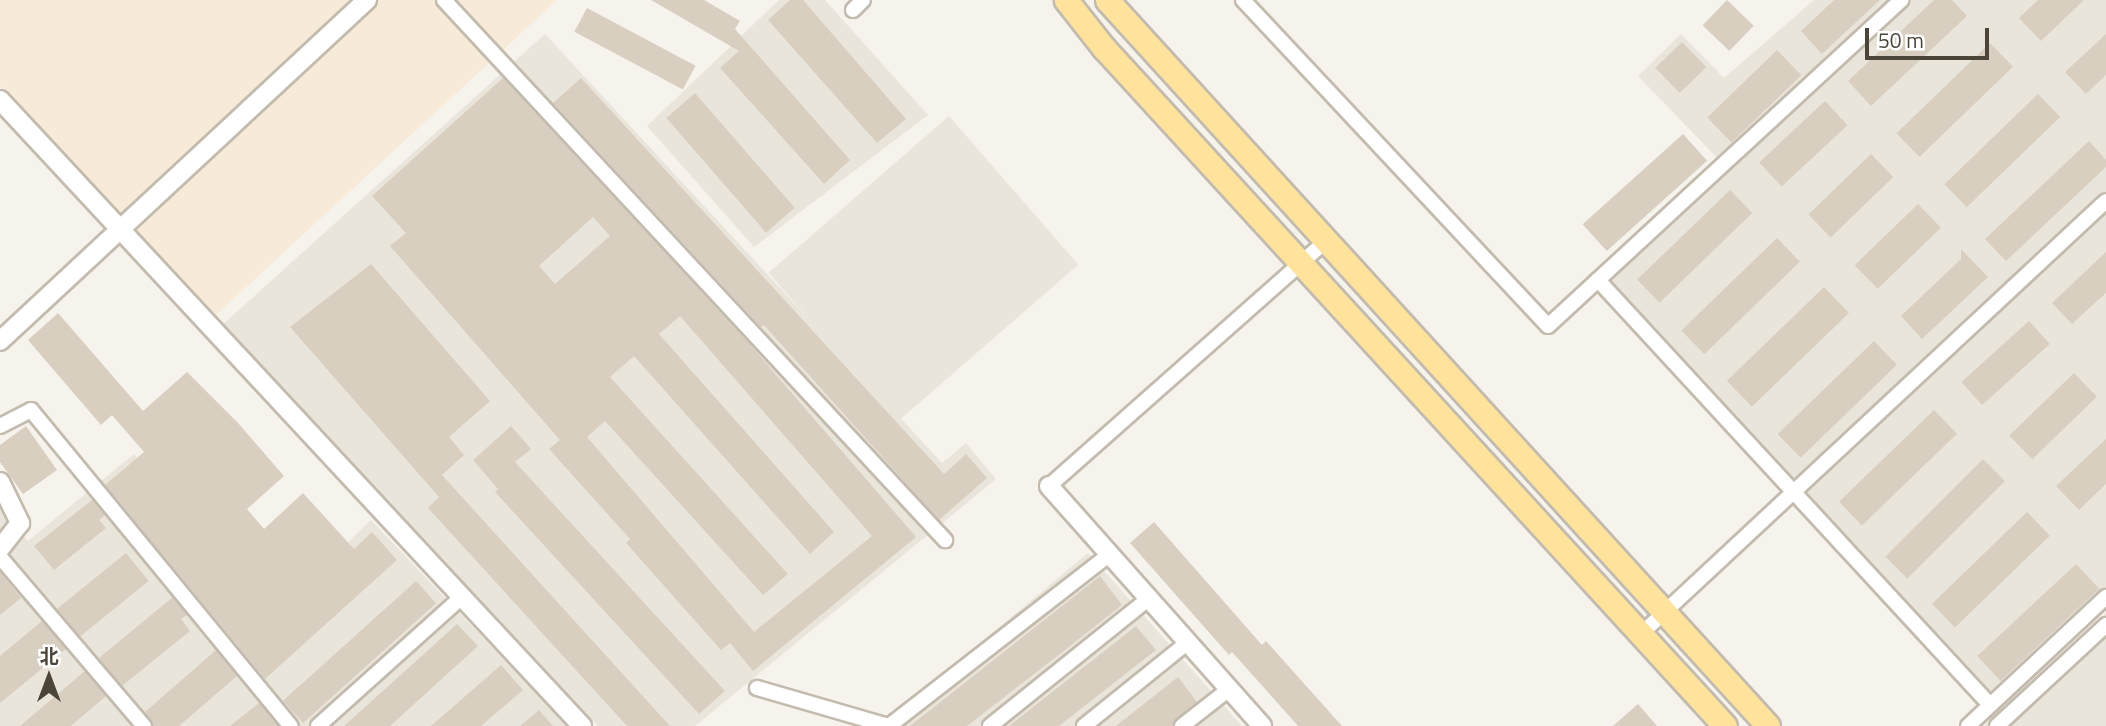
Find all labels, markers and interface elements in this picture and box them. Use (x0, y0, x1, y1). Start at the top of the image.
scale bar (1868, 14, 1992, 58)
text: 50 m (1878, 24, 1924, 56)
text: 北 (39, 641, 59, 670)
north arrow (14, 642, 84, 712)

